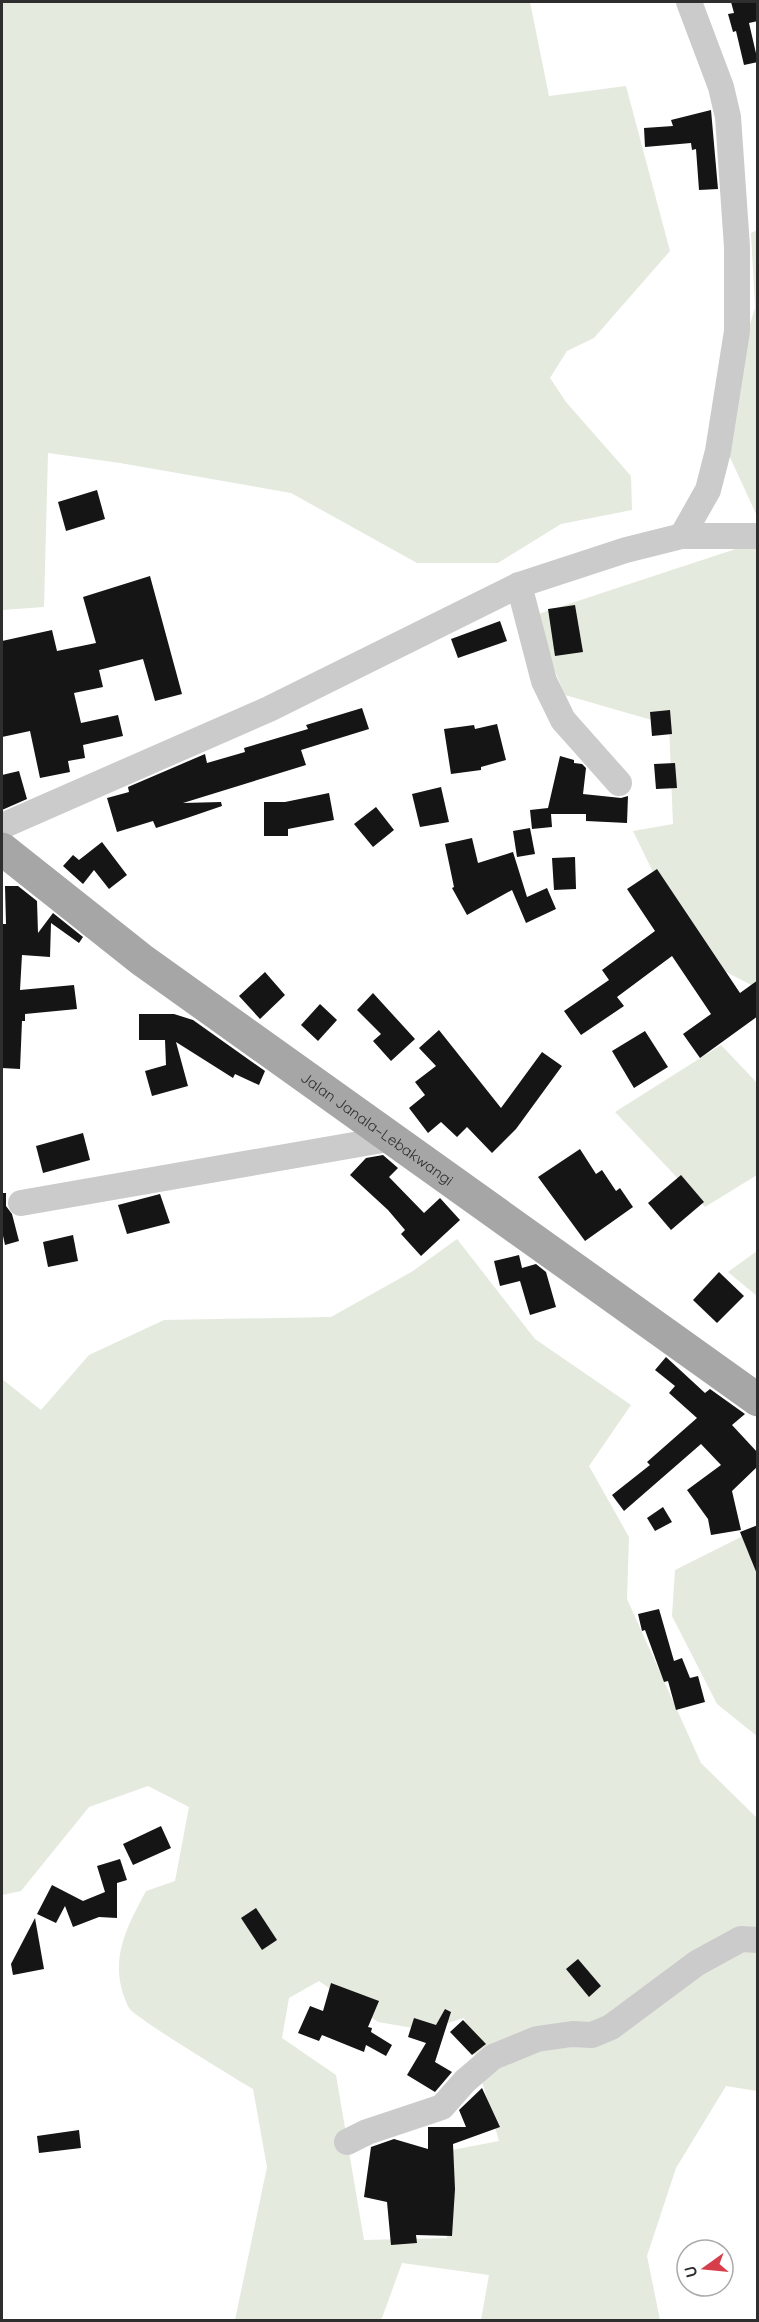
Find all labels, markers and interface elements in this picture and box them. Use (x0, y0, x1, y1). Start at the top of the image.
street label: Jalan Janala–Lebakwangi (297, 1067, 457, 1189)
north arrow (675, 2238, 735, 2298)
text: U (679, 2264, 702, 2280)

